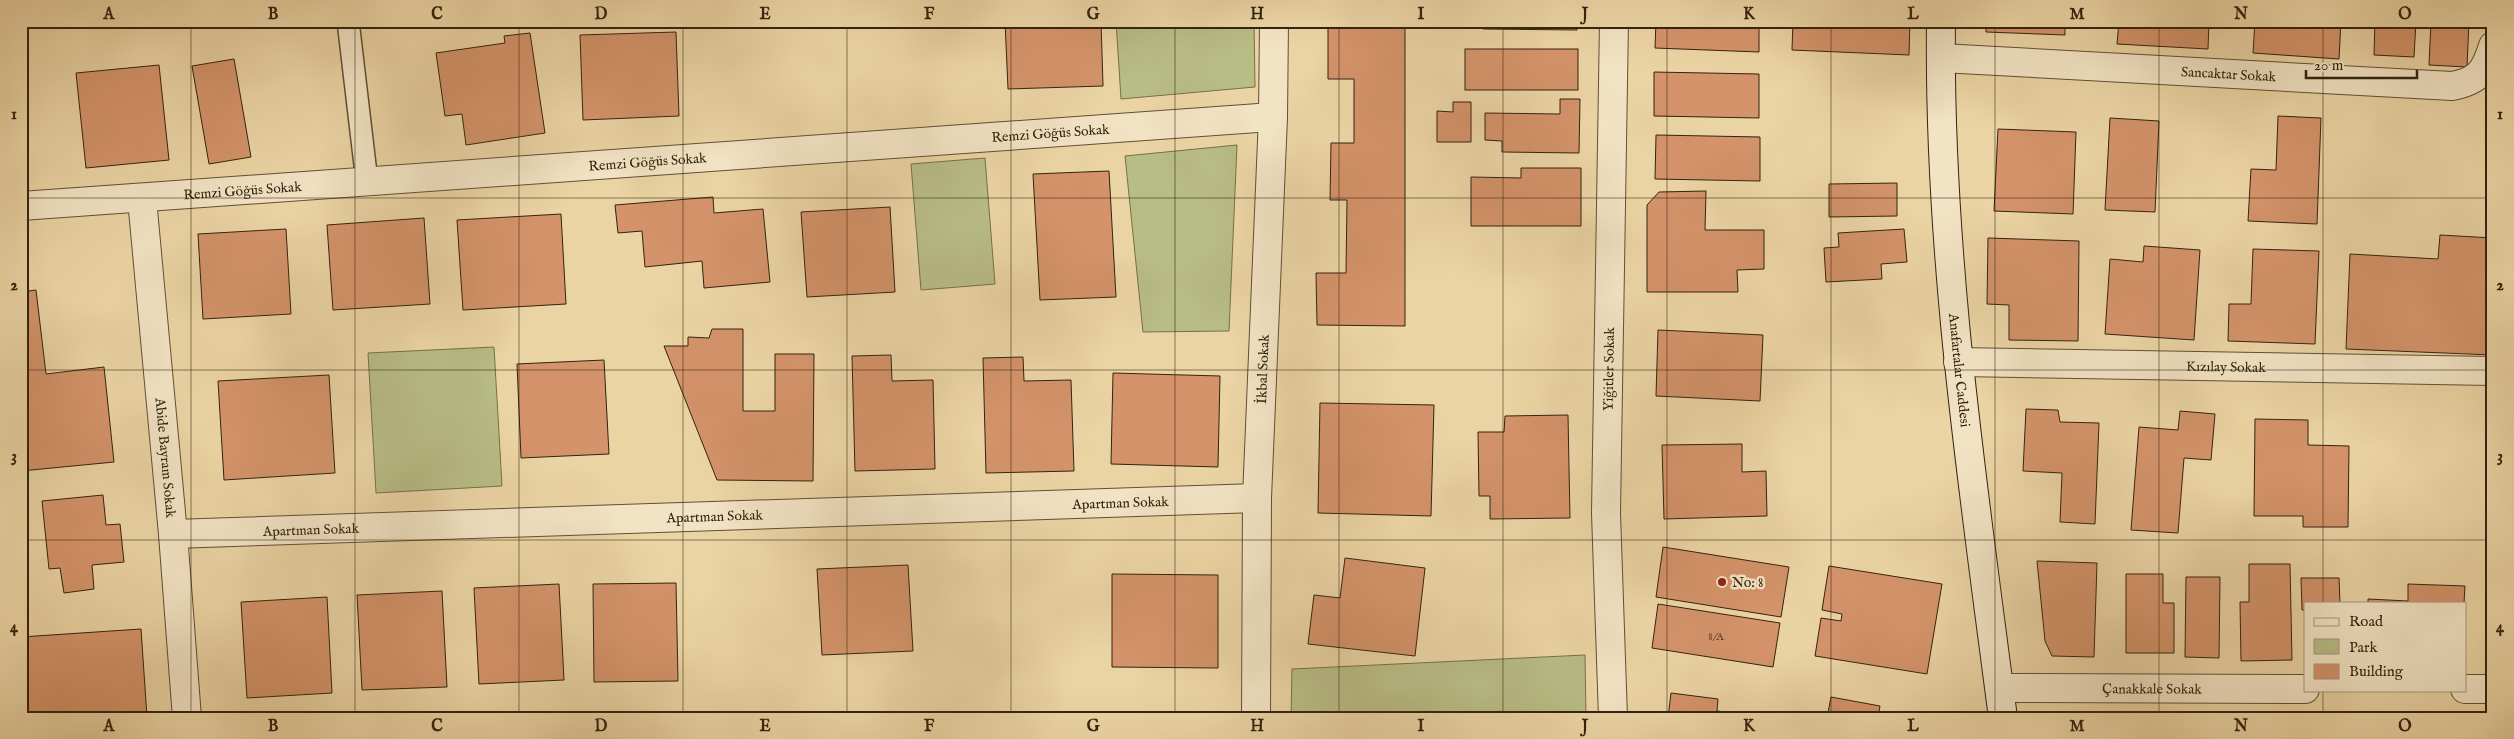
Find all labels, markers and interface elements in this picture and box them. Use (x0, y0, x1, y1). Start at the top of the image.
text: A (103, 5, 116, 25)
text: B (268, 5, 279, 25)
text: C (431, 5, 443, 25)
text: D (595, 5, 608, 25)
text: E (759, 5, 771, 25)
text: F (924, 5, 935, 25)
text: G (1087, 5, 1100, 25)
text: H (1250, 5, 1264, 25)
text: I (1418, 5, 1425, 25)
text: J (1580, 5, 1589, 25)
text: K (1743, 5, 1756, 25)
text: L (1907, 5, 1919, 25)
text: M (2069, 5, 2085, 25)
text: N (2233, 5, 2248, 25)
text: O (2398, 5, 2412, 25)
scale bar (2306, 48, 2418, 80)
text: 20 m (2314, 56, 2344, 75)
street label: Sancaktar Sokak (2181, 63, 2277, 86)
text: 1 (11, 105, 17, 125)
text: 1 (2497, 105, 2503, 125)
street label: Remzi Göğüs Sokak (991, 121, 1111, 147)
street label: Remzi Göğüs Sokak (588, 149, 708, 176)
street label: Remzi Göğüs Sokak (183, 178, 303, 204)
text: 2 (10, 276, 18, 296)
text: 2 (2496, 276, 2504, 296)
street label: Anafartalar Caddesi (1944, 312, 1974, 429)
street label: Yiğitler Sokak (1600, 327, 1619, 411)
street label: İkbal Sokak (1253, 333, 1274, 404)
street label: Kızılay Sokak (2186, 358, 2266, 377)
street label: Abide Bayram Sokak (150, 396, 180, 519)
text: 3 (11, 447, 17, 467)
text: 3 (2497, 447, 2503, 467)
street label: Apartman Sokak (1071, 493, 1169, 514)
street label: Apartman Sokak (665, 506, 764, 528)
street label: Apartman Sokak (262, 520, 360, 541)
place label: No: 8 (1732, 574, 1764, 592)
marker: No: 8 (1716, 576, 1728, 588)
legend (2304, 602, 2466, 692)
text: Road (2349, 612, 2384, 631)
text: 4 (10, 618, 19, 638)
text: 4 (2496, 618, 2505, 638)
house number: 8/A (1708, 630, 1724, 644)
text: Park (2349, 638, 2379, 657)
text: Building (2349, 662, 2404, 681)
street label: Çanakkale Sokak (2102, 680, 2202, 699)
text: A (103, 717, 116, 737)
text: B (268, 717, 279, 737)
text: C (431, 717, 443, 737)
text: D (595, 717, 608, 737)
text: E (759, 717, 771, 737)
text: F (924, 717, 935, 737)
text: G (1087, 717, 1100, 737)
text: H (1250, 717, 1264, 737)
text: I (1418, 717, 1425, 737)
text: J (1580, 717, 1589, 737)
text: K (1743, 717, 1756, 737)
text: L (1907, 717, 1919, 737)
text: M (2069, 717, 2085, 737)
text: N (2233, 717, 2248, 737)
text: O (2398, 717, 2412, 737)

